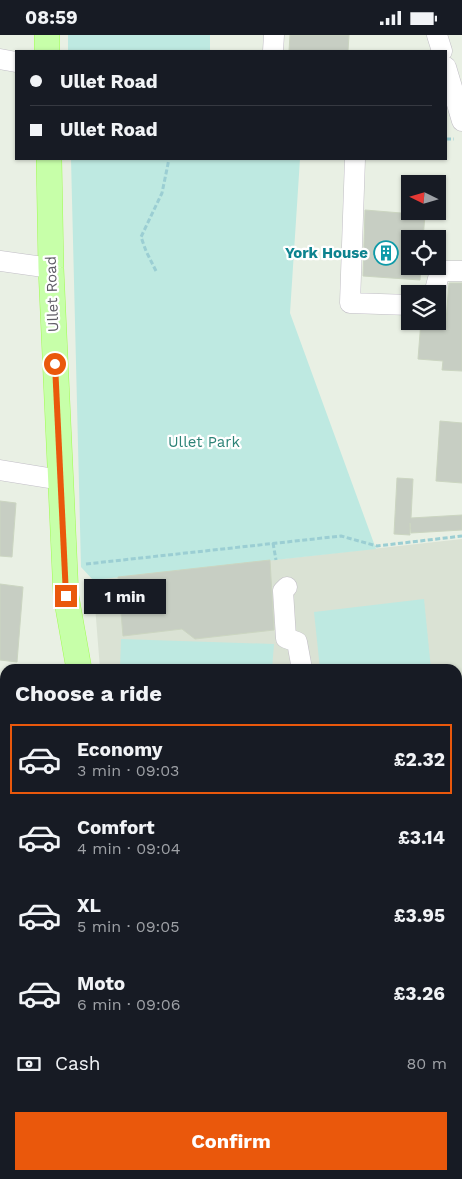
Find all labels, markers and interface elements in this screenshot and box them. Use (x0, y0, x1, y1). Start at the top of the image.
text: 08:59 (25, 6, 78, 29)
text: Ullet Road (60, 70, 158, 93)
text: Ullet Road (60, 118, 158, 141)
north arrow (401, 175, 446, 220)
map controls (401, 175, 446, 330)
button: locate (401, 230, 446, 275)
building icon: York House (373, 240, 399, 266)
place label: York House (285, 244, 368, 262)
street label: Ullet Road (42, 256, 62, 332)
button: layers (401, 285, 446, 330)
route start (44, 353, 66, 375)
park label: Ullet Park (168, 433, 240, 451)
callout: 1 min (84, 579, 166, 613)
route end (55, 585, 77, 607)
text: 1 min (104, 587, 146, 606)
text: Choose a ride (15, 681, 162, 706)
icon: car (17, 737, 62, 782)
text: Economy (77, 738, 162, 761)
text: £2.32 (394, 748, 445, 771)
text: 3 min · 09:03 (77, 761, 179, 780)
icon: car (17, 815, 62, 860)
text: Comfort (77, 816, 155, 839)
text: £3.14 (398, 826, 445, 849)
text: 4 min · 09:04 (77, 839, 180, 858)
icon: car (17, 893, 62, 938)
text: XL (77, 894, 101, 917)
text: £3.95 (394, 904, 445, 927)
text: 5 min · 09:05 (77, 917, 180, 936)
icon: car (17, 971, 62, 1016)
text: Moto (77, 972, 125, 995)
text: £3.26 (393, 982, 445, 1005)
text: 6 min · 09:06 (77, 995, 180, 1014)
icon: cash (15, 1050, 43, 1078)
text: Cash (55, 1052, 101, 1075)
text: 80 m (406, 1054, 447, 1073)
button: Confirm (15, 1112, 447, 1170)

